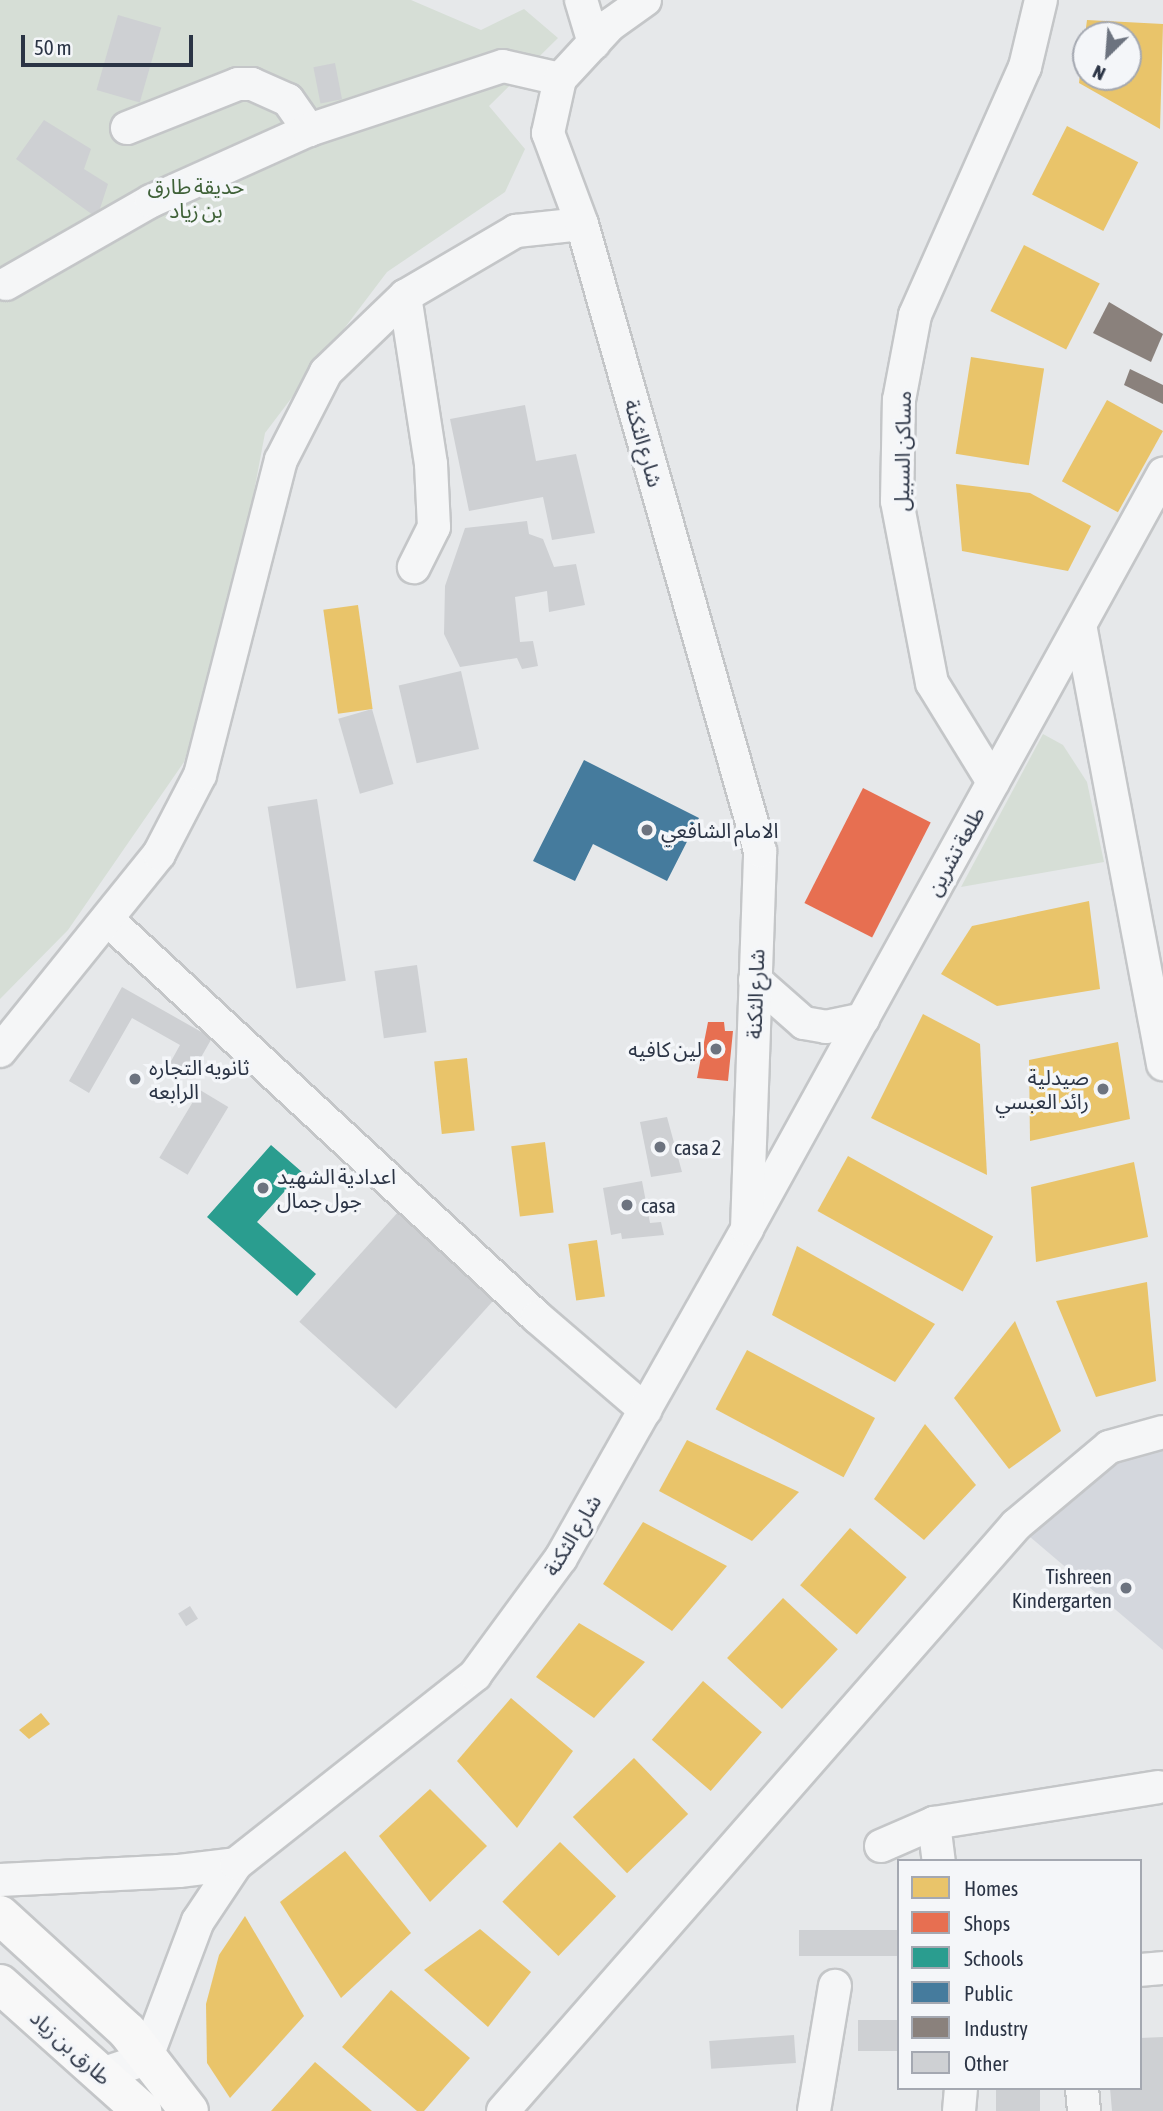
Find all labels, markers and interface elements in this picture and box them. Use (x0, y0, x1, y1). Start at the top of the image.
scale bar (24, 21, 196, 65)
north arrow (1072, 21, 1142, 91)
text: 50 m (34, 35, 72, 59)
text: N (1089, 61, 1109, 86)
park label: حديقة طارق بن زياد (148, 173, 244, 223)
street label: مساكن السبيل (888, 391, 916, 511)
street label: شارع الثكنة (619, 396, 669, 490)
street label: طلعة تشرين (920, 802, 990, 900)
place label: الامام الشافعي (661, 817, 779, 843)
marker: الامام الشافعي (639, 822, 655, 838)
street label: شارع الثكنة (741, 949, 769, 1039)
place label: لين كافيه (628, 1036, 702, 1062)
marker: لين كافيه (708, 1041, 724, 1057)
place label: ثانويه التجاره الرابعه (149, 1054, 249, 1104)
place label: صيدلية رائد العبسي (995, 1064, 1089, 1114)
marker: ثانويه التجاره الرابعه (127, 1071, 143, 1087)
marker: صيدلية رائد العبسي (1095, 1081, 1111, 1097)
place label: casa 2 (674, 1134, 721, 1160)
marker: casa 2 (652, 1139, 668, 1155)
place label: اعدادية الشهيد جول جمال (277, 1163, 396, 1213)
marker: اعدادية الشهيد جول جمال (255, 1180, 271, 1196)
place label: casa (641, 1192, 676, 1218)
marker: casa (619, 1197, 635, 1213)
street label: شارع الثكنة (538, 1490, 606, 1580)
place label: Tishreen Kindergarten (1012, 1563, 1112, 1613)
marker: Tishreen Kindergarten (1118, 1580, 1134, 1596)
legend (897, 1859, 1142, 2090)
text: Homes (964, 1876, 1018, 1900)
text: Shops (964, 1911, 1010, 1935)
text: Schools (964, 1946, 1024, 1970)
text: Public (964, 1981, 1013, 2005)
street label: طارق بن زياد (25, 2004, 117, 2090)
text: Industry (964, 2016, 1028, 2040)
text: Other (964, 2051, 1008, 2075)

